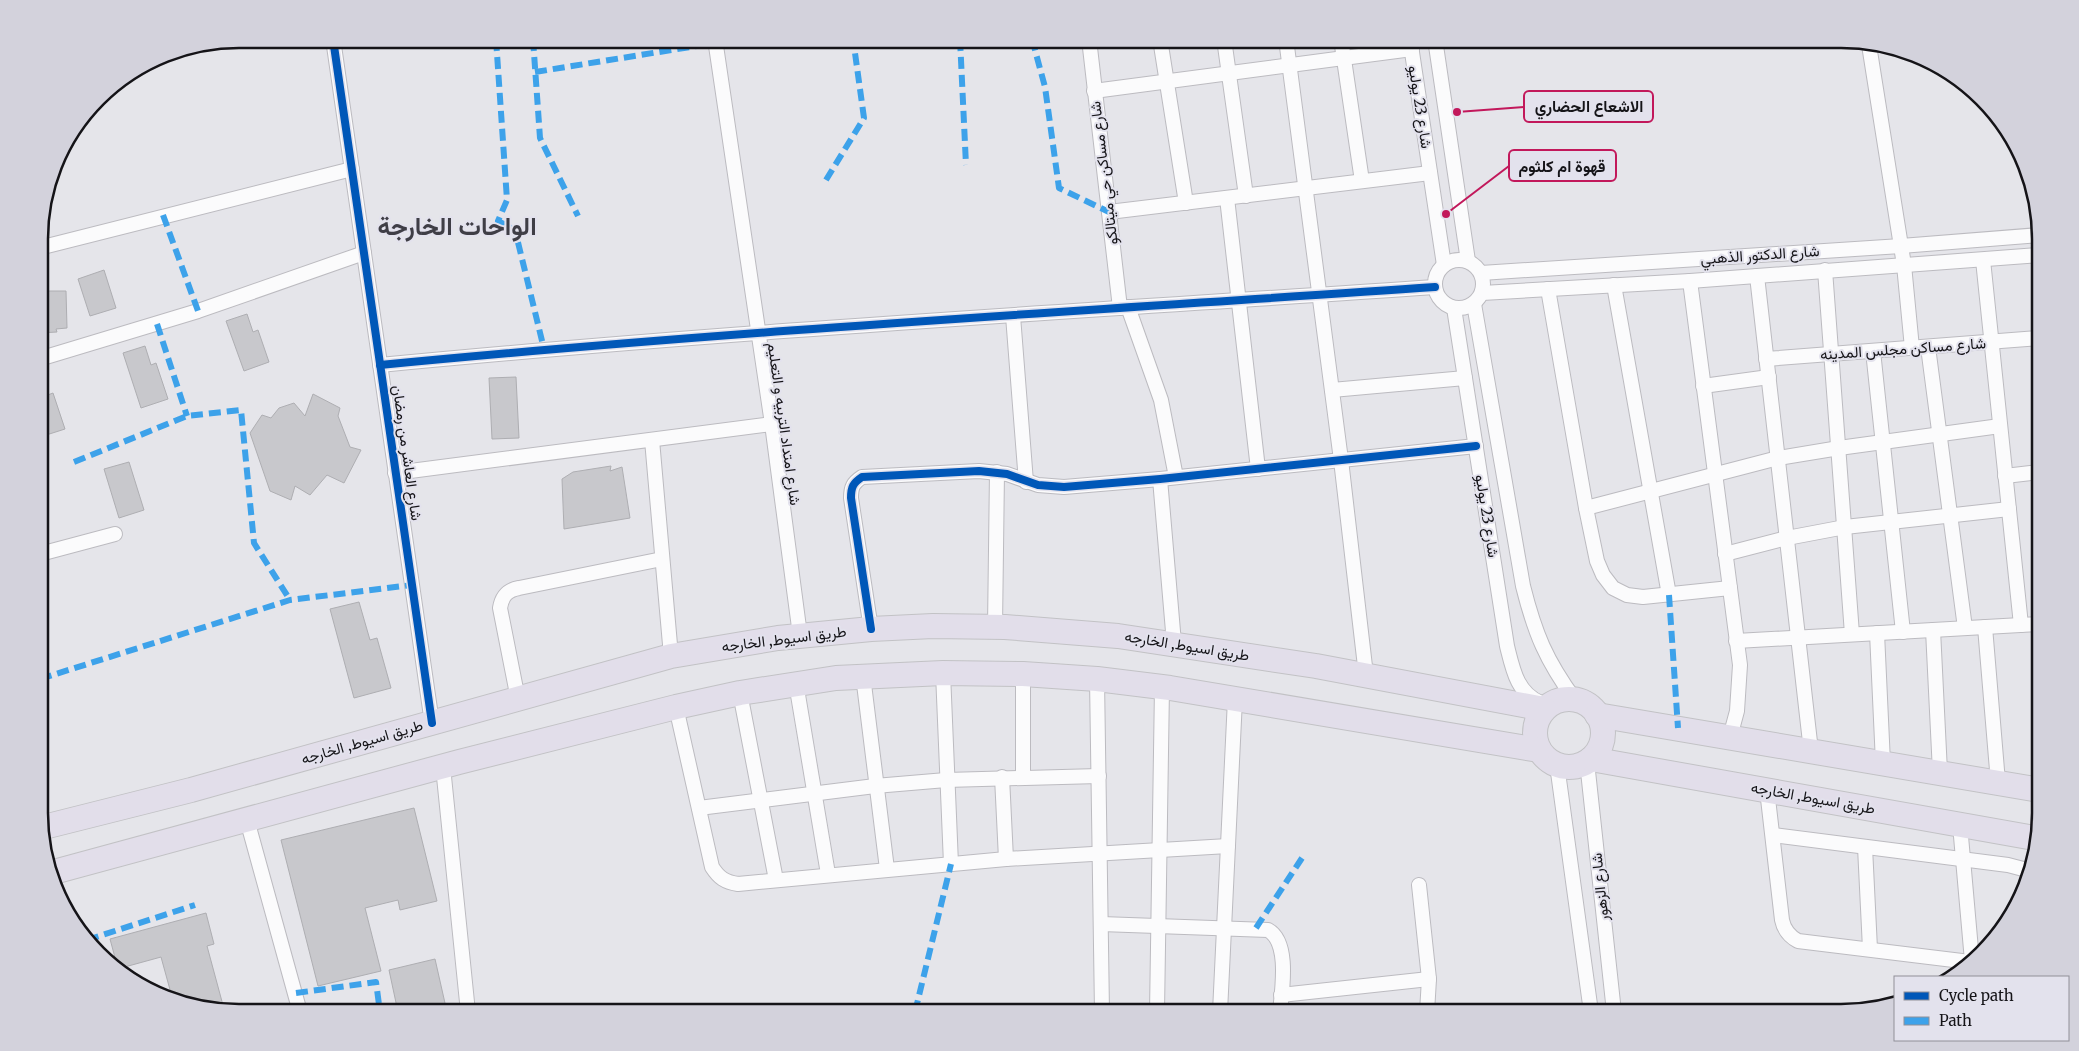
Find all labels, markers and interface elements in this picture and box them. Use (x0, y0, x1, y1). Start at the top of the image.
street label: شارع 23 يوليو (1403, 64, 1436, 150)
callout: الاشعاع الحضاري (1524, 91, 1653, 122)
text: الاشعاع الحضاري (1535, 96, 1643, 120)
street label: شارع مساكن حي ميتالكو (1085, 100, 1126, 246)
callout: قهوة ام كلثوم (1509, 150, 1616, 181)
text: قهوة ام كلثوم (1518, 156, 1606, 177)
district label: الواحات الخارجة (377, 210, 537, 242)
street label: شارع الدكتور الذهبي (1700, 241, 1821, 272)
street label: شارع مساكن مجلس المدينه (1819, 333, 1987, 366)
street label: شارع امتداد التربيه و التعليم (762, 341, 805, 507)
street label: شارع العاشر من رمضان (387, 384, 426, 522)
street label: شارع 23 يوليو (1470, 473, 1503, 559)
street label: طريق اسيوط, الخارجه (720, 621, 848, 657)
street label: طريق اسيوط, الخارجه (1123, 626, 1251, 666)
street label: طريق اسيوط, الخارجه (299, 715, 425, 769)
street label: طريق اسيوط, الخارجه (1749, 777, 1877, 819)
street label: شارع الزهور (1586, 852, 1615, 923)
legend (1894, 976, 2069, 1041)
text: Cycle path (1939, 986, 2014, 1005)
text: Path (1939, 1011, 1972, 1030)

